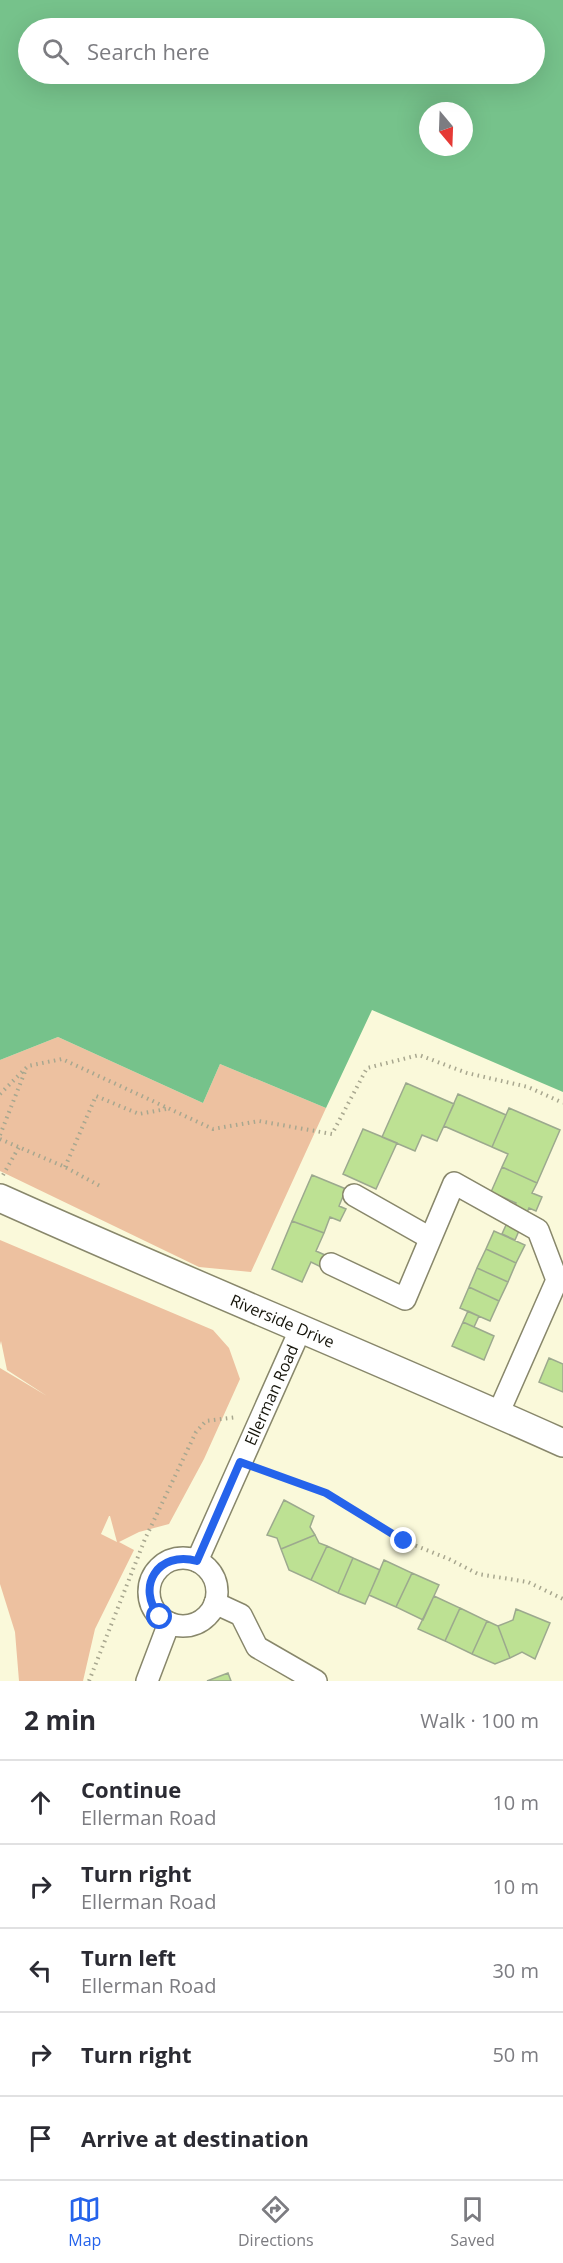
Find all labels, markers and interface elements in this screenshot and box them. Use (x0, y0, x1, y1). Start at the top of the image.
search box (18, 18, 545, 84)
icon: search (39, 35, 72, 68)
text: Search here (87, 36, 210, 66)
north arrow (419, 102, 473, 156)
street label: Riverside Drive (227, 1289, 338, 1353)
street label: Ellerman Road (239, 1341, 303, 1449)
route end (390, 1527, 416, 1553)
route start (146, 1603, 172, 1629)
text: 2 min (24, 1702, 96, 1738)
text: Walk · 100 m (420, 1707, 539, 1734)
text: Continue (81, 1774, 181, 1804)
icon: ahead (24, 1786, 57, 1819)
text: 10 m (492, 1789, 539, 1816)
text: Ellerman Road (81, 1804, 216, 1831)
text: Turn right (81, 1858, 192, 1888)
icon: right (24, 1870, 57, 1903)
text: 10 m (492, 1873, 539, 1900)
text: Ellerman Road (81, 1888, 216, 1915)
text: Turn left (81, 1942, 176, 1972)
icon: left (24, 1954, 57, 1987)
text: 30 m (492, 1957, 539, 1984)
text: Ellerman Road (81, 1972, 216, 1999)
icon: right (24, 2038, 57, 2071)
text: Turn right (81, 2039, 192, 2069)
text: 50 m (492, 2041, 539, 2068)
icon: arrive (24, 2122, 57, 2155)
text: Arrive at destination (81, 2123, 309, 2153)
tab: Map (68, 2193, 101, 2251)
tab: Directions (238, 2193, 314, 2251)
tab: Saved (450, 2193, 495, 2251)

